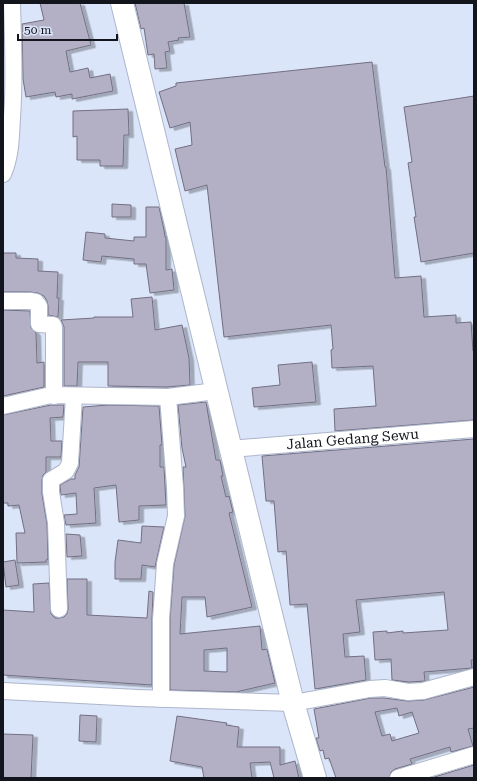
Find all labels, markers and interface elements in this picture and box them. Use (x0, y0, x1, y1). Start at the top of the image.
scale bar (18, 16, 117, 42)
text: 50 m (24, 23, 51, 37)
street label: Jalan Gedang Sewu (286, 426, 420, 452)

